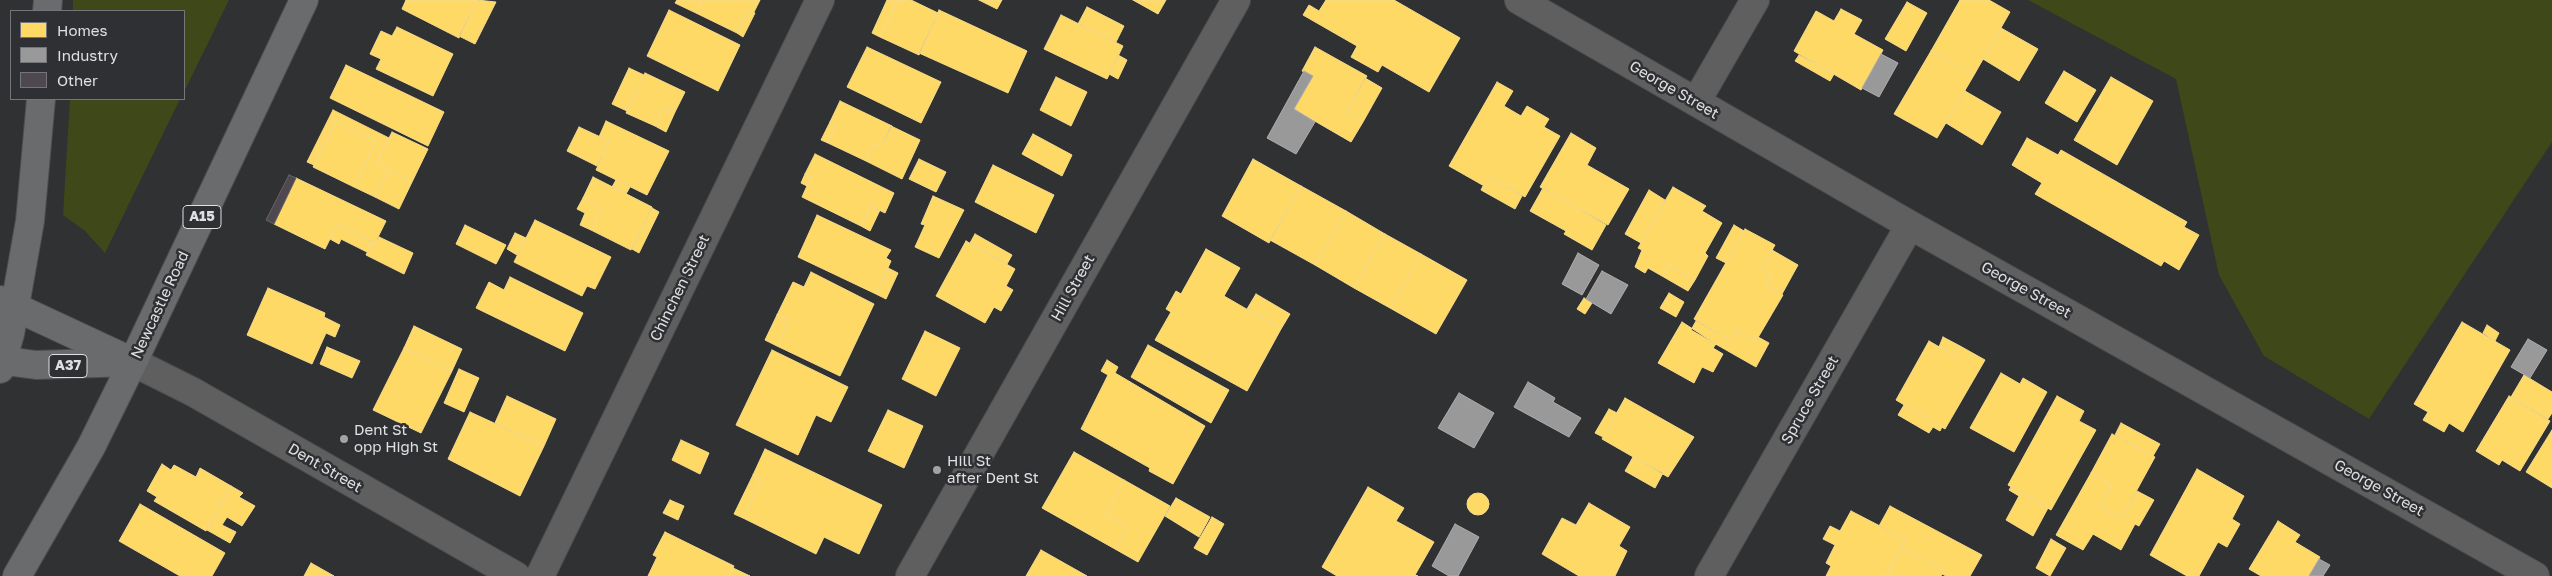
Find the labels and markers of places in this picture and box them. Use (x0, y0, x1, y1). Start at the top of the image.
place label: Dent St opp High St (354, 421, 438, 456)
marker: Dent St opp High St (338, 433, 350, 445)
place label: Hill St after Dent St (947, 452, 1039, 487)
marker: Hill St after Dent St (931, 464, 943, 476)

